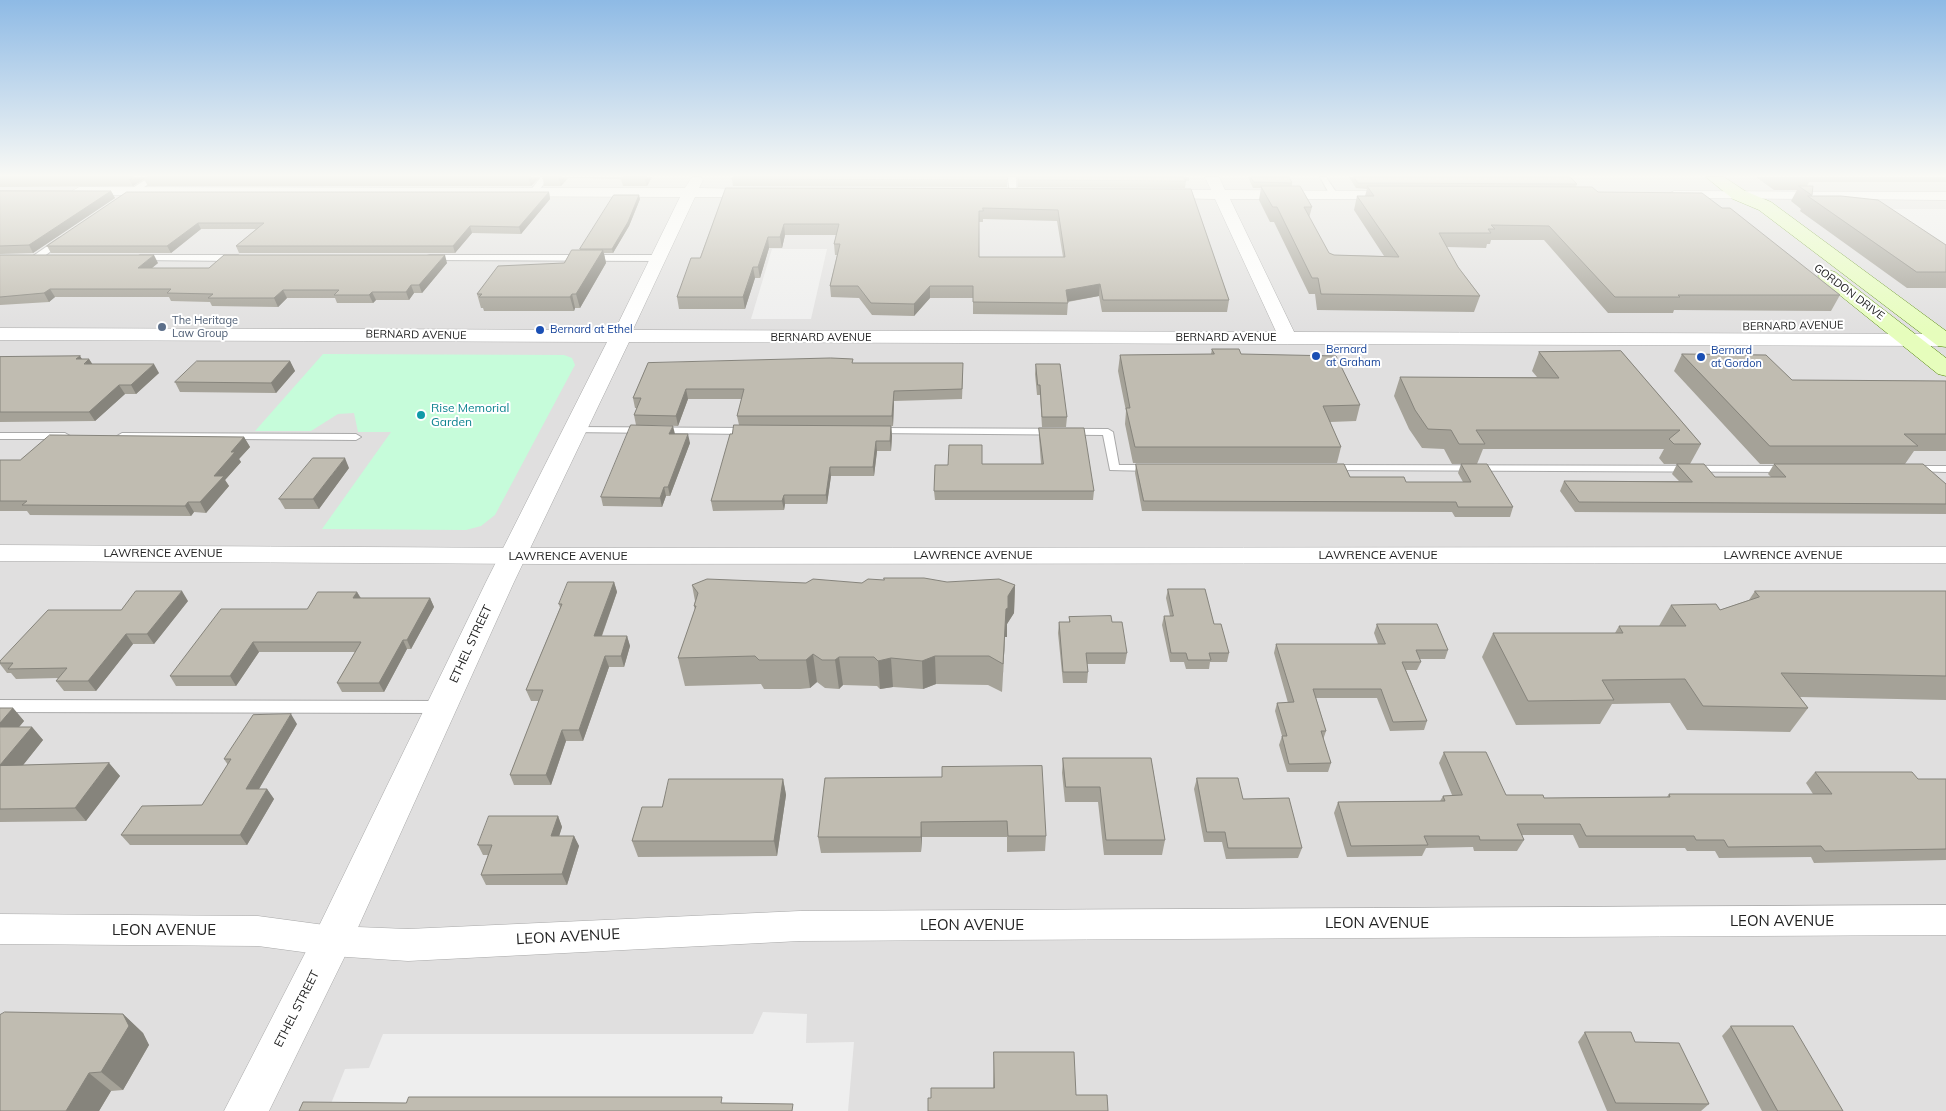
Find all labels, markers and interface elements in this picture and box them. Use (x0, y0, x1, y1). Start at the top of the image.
street label: GORDON DRIVE (1811, 261, 1887, 323)
place label: The Heritage Law Group (172, 314, 238, 340)
street label: BERNARD AVENUE (1742, 319, 1844, 333)
marker: The Heritage Law Group (156, 321, 168, 333)
place label: Bernard at Ethel (550, 323, 633, 337)
marker: Bernard at Ethel (534, 324, 546, 336)
street label: BERNARD AVENUE (365, 328, 467, 342)
street label: BERNARD AVENUE (771, 331, 871, 345)
street label: BERNARD AVENUE (1176, 331, 1276, 345)
place label: Bernard at Graham (1326, 343, 1381, 369)
place label: Bernard at Gordon (1711, 344, 1762, 370)
marker: Bernard at Graham (1310, 350, 1322, 362)
marker: Bernard at Gordon (1695, 351, 1707, 363)
place label: Rise Memorial Garden (431, 401, 509, 429)
marker: Rise Memorial Garden (415, 409, 427, 421)
street label: LAWRENCE AVENUE (104, 546, 222, 560)
street label: LAWRENCE AVENUE (914, 548, 1032, 562)
street label: LAWRENCE AVENUE (1319, 548, 1437, 562)
street label: LAWRENCE AVENUE (1724, 548, 1842, 562)
street label: LAWRENCE AVENUE (509, 549, 627, 563)
street label: ETHEL STREET (447, 603, 495, 685)
street label: LEON AVENUE (1730, 912, 1834, 930)
street label: LEON AVENUE (1325, 914, 1429, 932)
street label: LEON AVENUE (920, 916, 1024, 934)
street label: LEON AVENUE (112, 921, 216, 939)
street label: LEON AVENUE (516, 925, 620, 949)
street label: ETHEL STREET (271, 968, 323, 1050)

